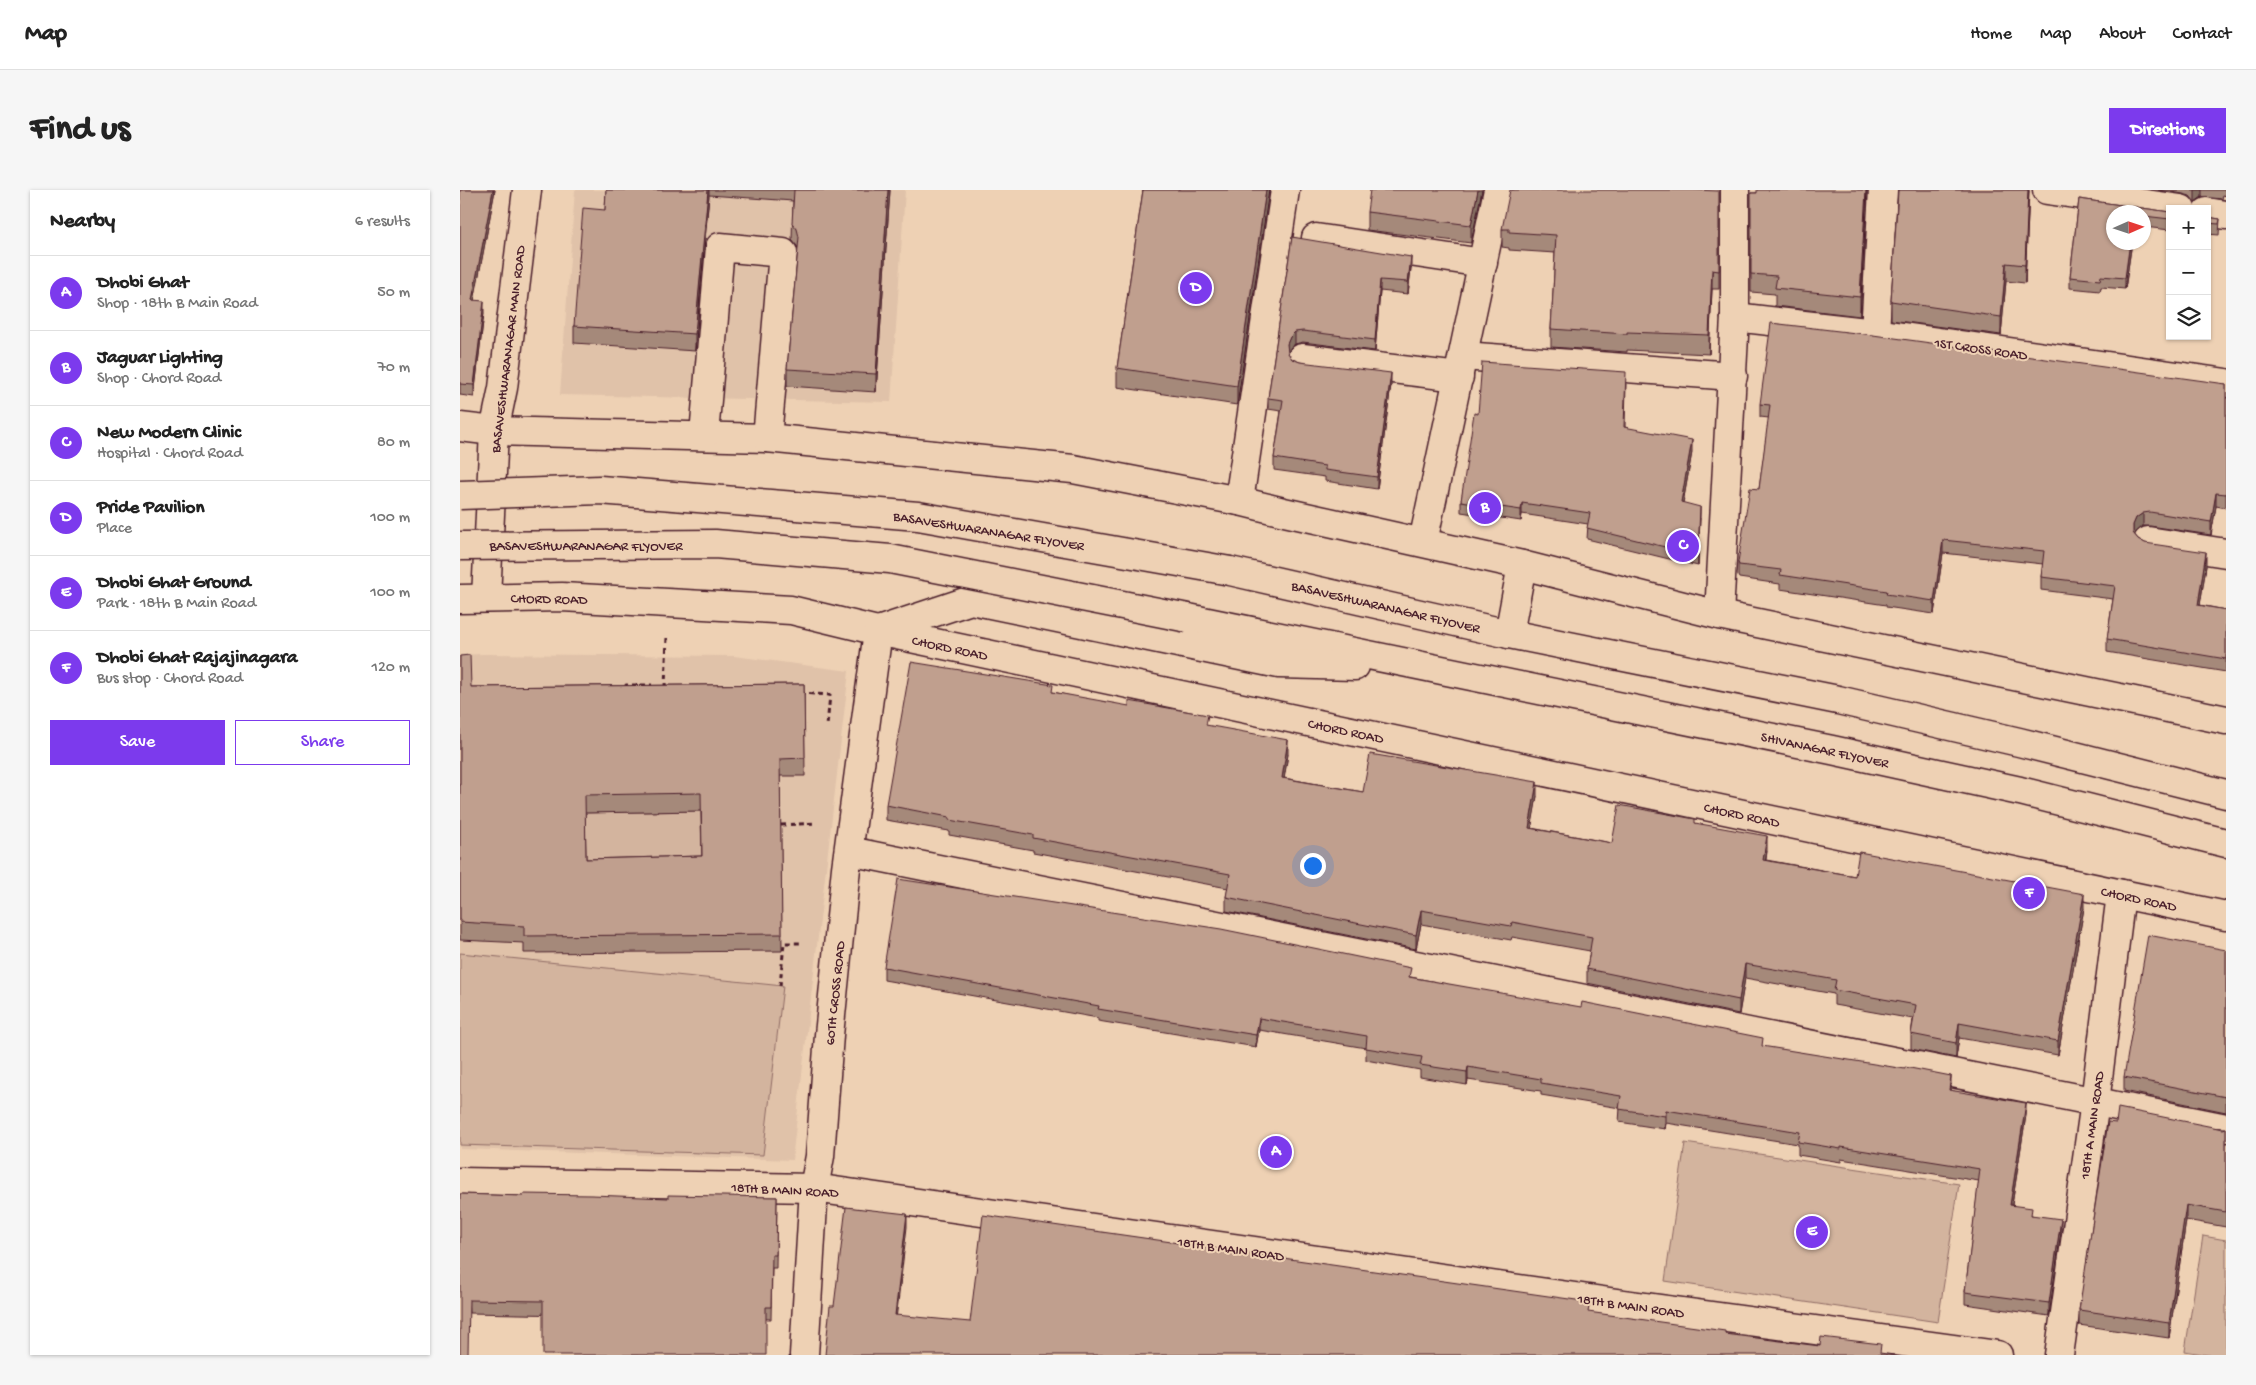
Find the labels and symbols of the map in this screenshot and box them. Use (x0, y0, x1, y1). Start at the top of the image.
north arrow (2106, 205, 2151, 250)
street label: BASAVESHWARANAGAR MAIN ROAD (488, 244, 531, 455)
pin: D (1180, 269, 1212, 307)
street label: 1ST CROSS ROAD (1932, 335, 2029, 366)
pin: B (1469, 489, 1501, 527)
street label: BASAVESHWARANAGAR FLYOVER (891, 509, 1086, 556)
pin: C (1667, 527, 1699, 565)
street label: BASAVESHWARANAGAR FLYOVER (488, 539, 683, 556)
street label: BASAVESHWARANAGAR FLYOVER (1288, 578, 1482, 639)
street label: CHORD ROAD (510, 591, 588, 610)
street label: CHORD ROAD (910, 633, 990, 666)
street label: CHORD ROAD (1306, 716, 1386, 749)
street label: SHIVANAGAR FLYOVER (1759, 730, 1891, 773)
street label: CHORD ROAD (1702, 800, 1782, 833)
your location (1300, 853, 1326, 879)
pin: F (2013, 874, 2045, 912)
street label: CHORD ROAD (2099, 884, 2179, 917)
street label: 60TH CROSS ROAD (823, 940, 850, 1046)
street label: 18TH A MAIN ROAD (2077, 1070, 2110, 1181)
pin: A (1260, 1133, 1292, 1171)
street label: 18TH B MAIN ROAD (730, 1180, 840, 1203)
pin: E (1796, 1213, 1828, 1251)
street label: 18TH B MAIN ROAD (1175, 1234, 1286, 1266)
street label: 18TH B MAIN ROAD (1575, 1291, 1686, 1323)

